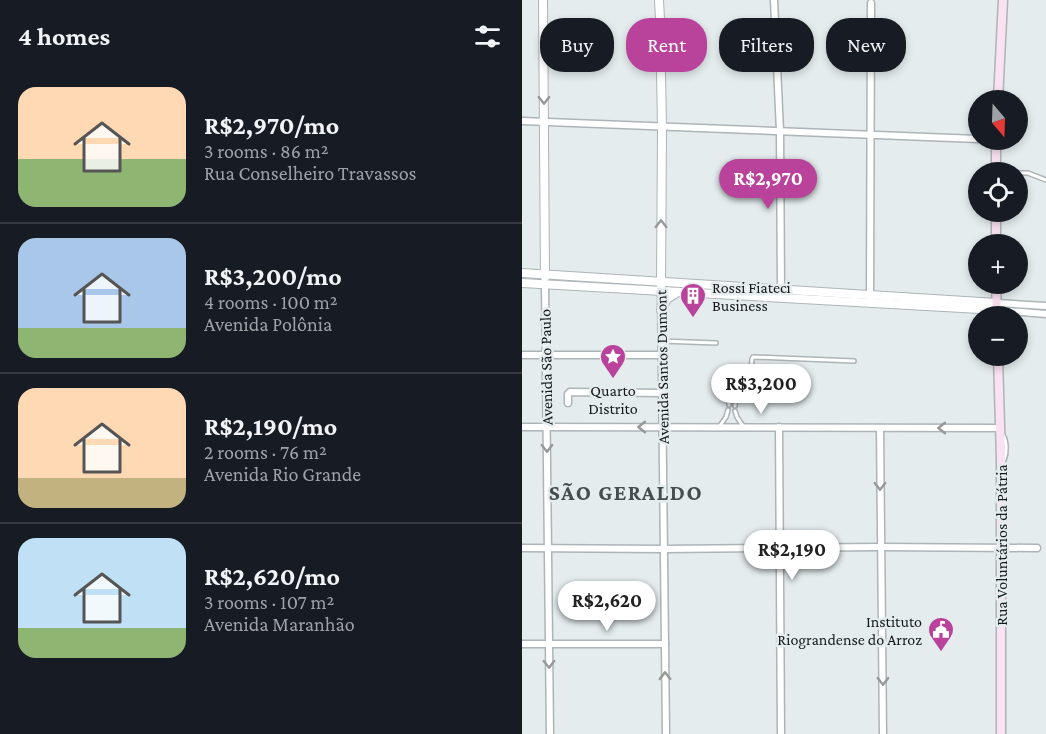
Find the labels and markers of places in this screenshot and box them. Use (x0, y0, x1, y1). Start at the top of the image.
pin: R$2,970 (713, 159, 823, 210)
place label: Rossi Fiateci Business (712, 279, 791, 314)
building icon: Rossi Fiateci Business (678, 281, 708, 319)
place icon: Quarto Distrito (598, 342, 628, 380)
pin: R$3,200 (706, 364, 816, 415)
place label: Quarto Distrito (588, 382, 638, 417)
pin: R$2,190 (737, 530, 847, 581)
pin: R$2,620 (552, 581, 662, 632)
place label: Instituto Riograndense do Arroz (777, 613, 922, 649)
public building icon: Instituto Riograndense do Arroz (926, 615, 956, 653)

